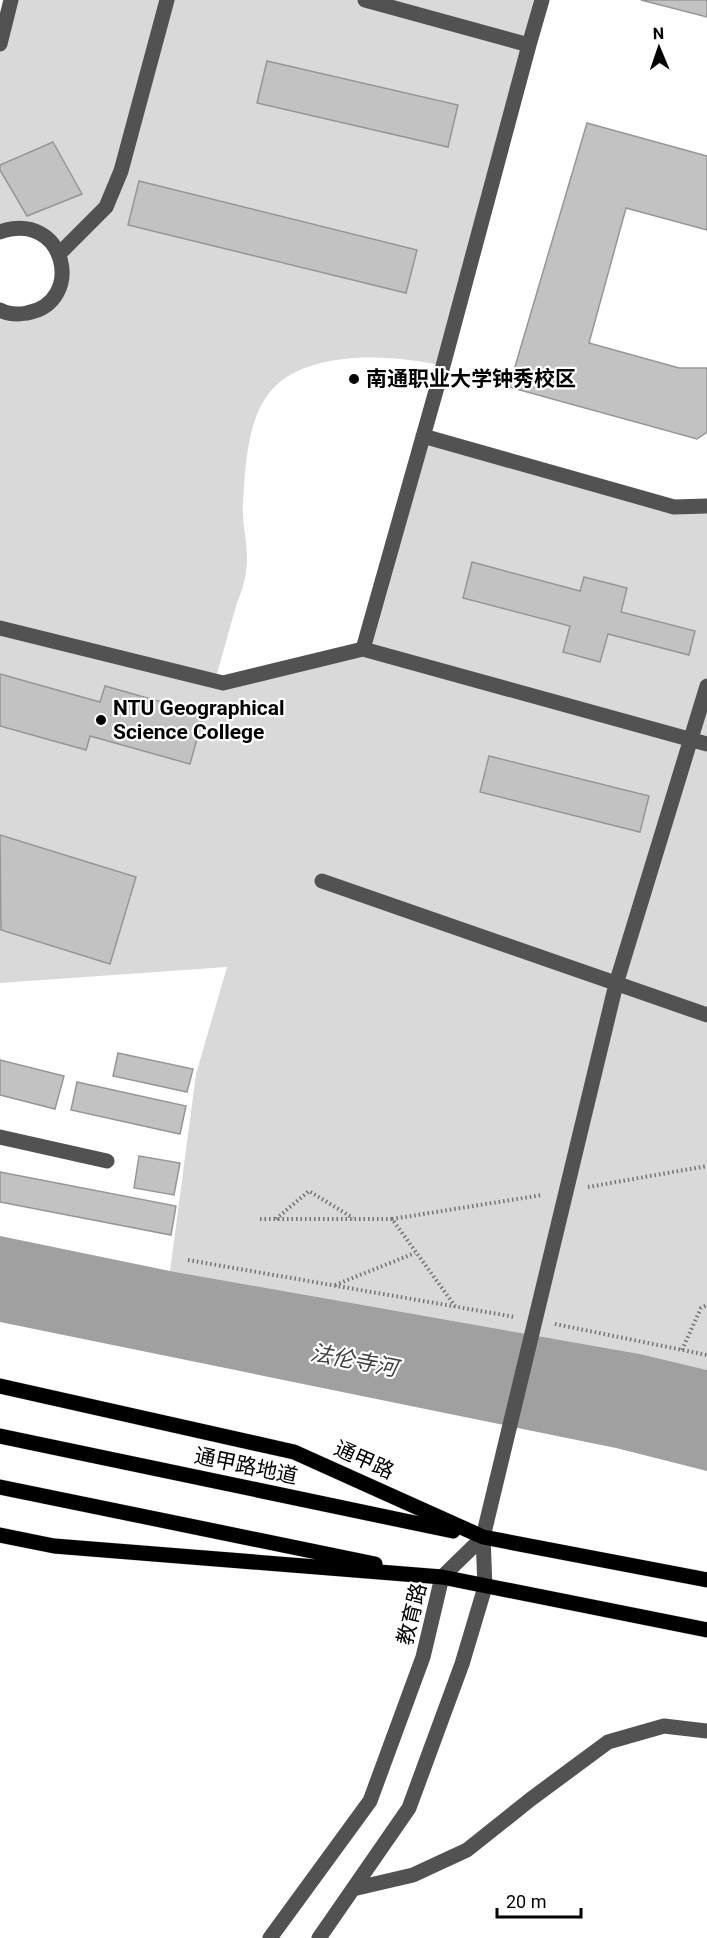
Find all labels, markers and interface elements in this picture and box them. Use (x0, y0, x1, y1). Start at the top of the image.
north arrow (629, 18, 689, 78)
text: N (653, 24, 664, 43)
place label: 南通职业大学钟秀校区 (366, 367, 576, 391)
marker: 南通职业大学钟秀校区 (347, 372, 361, 386)
place label: NTU Geographical Science College (113, 696, 285, 744)
marker: NTU Geographical Science College (94, 713, 108, 727)
water label: 法伦寺河 (308, 1340, 403, 1382)
street label: 通甲路 (330, 1436, 398, 1484)
street label: 通甲路地道 (192, 1443, 300, 1489)
street label: 教育路 (393, 1581, 431, 1647)
scale bar (497, 1881, 581, 1919)
text: 20 m (506, 1891, 546, 1912)

